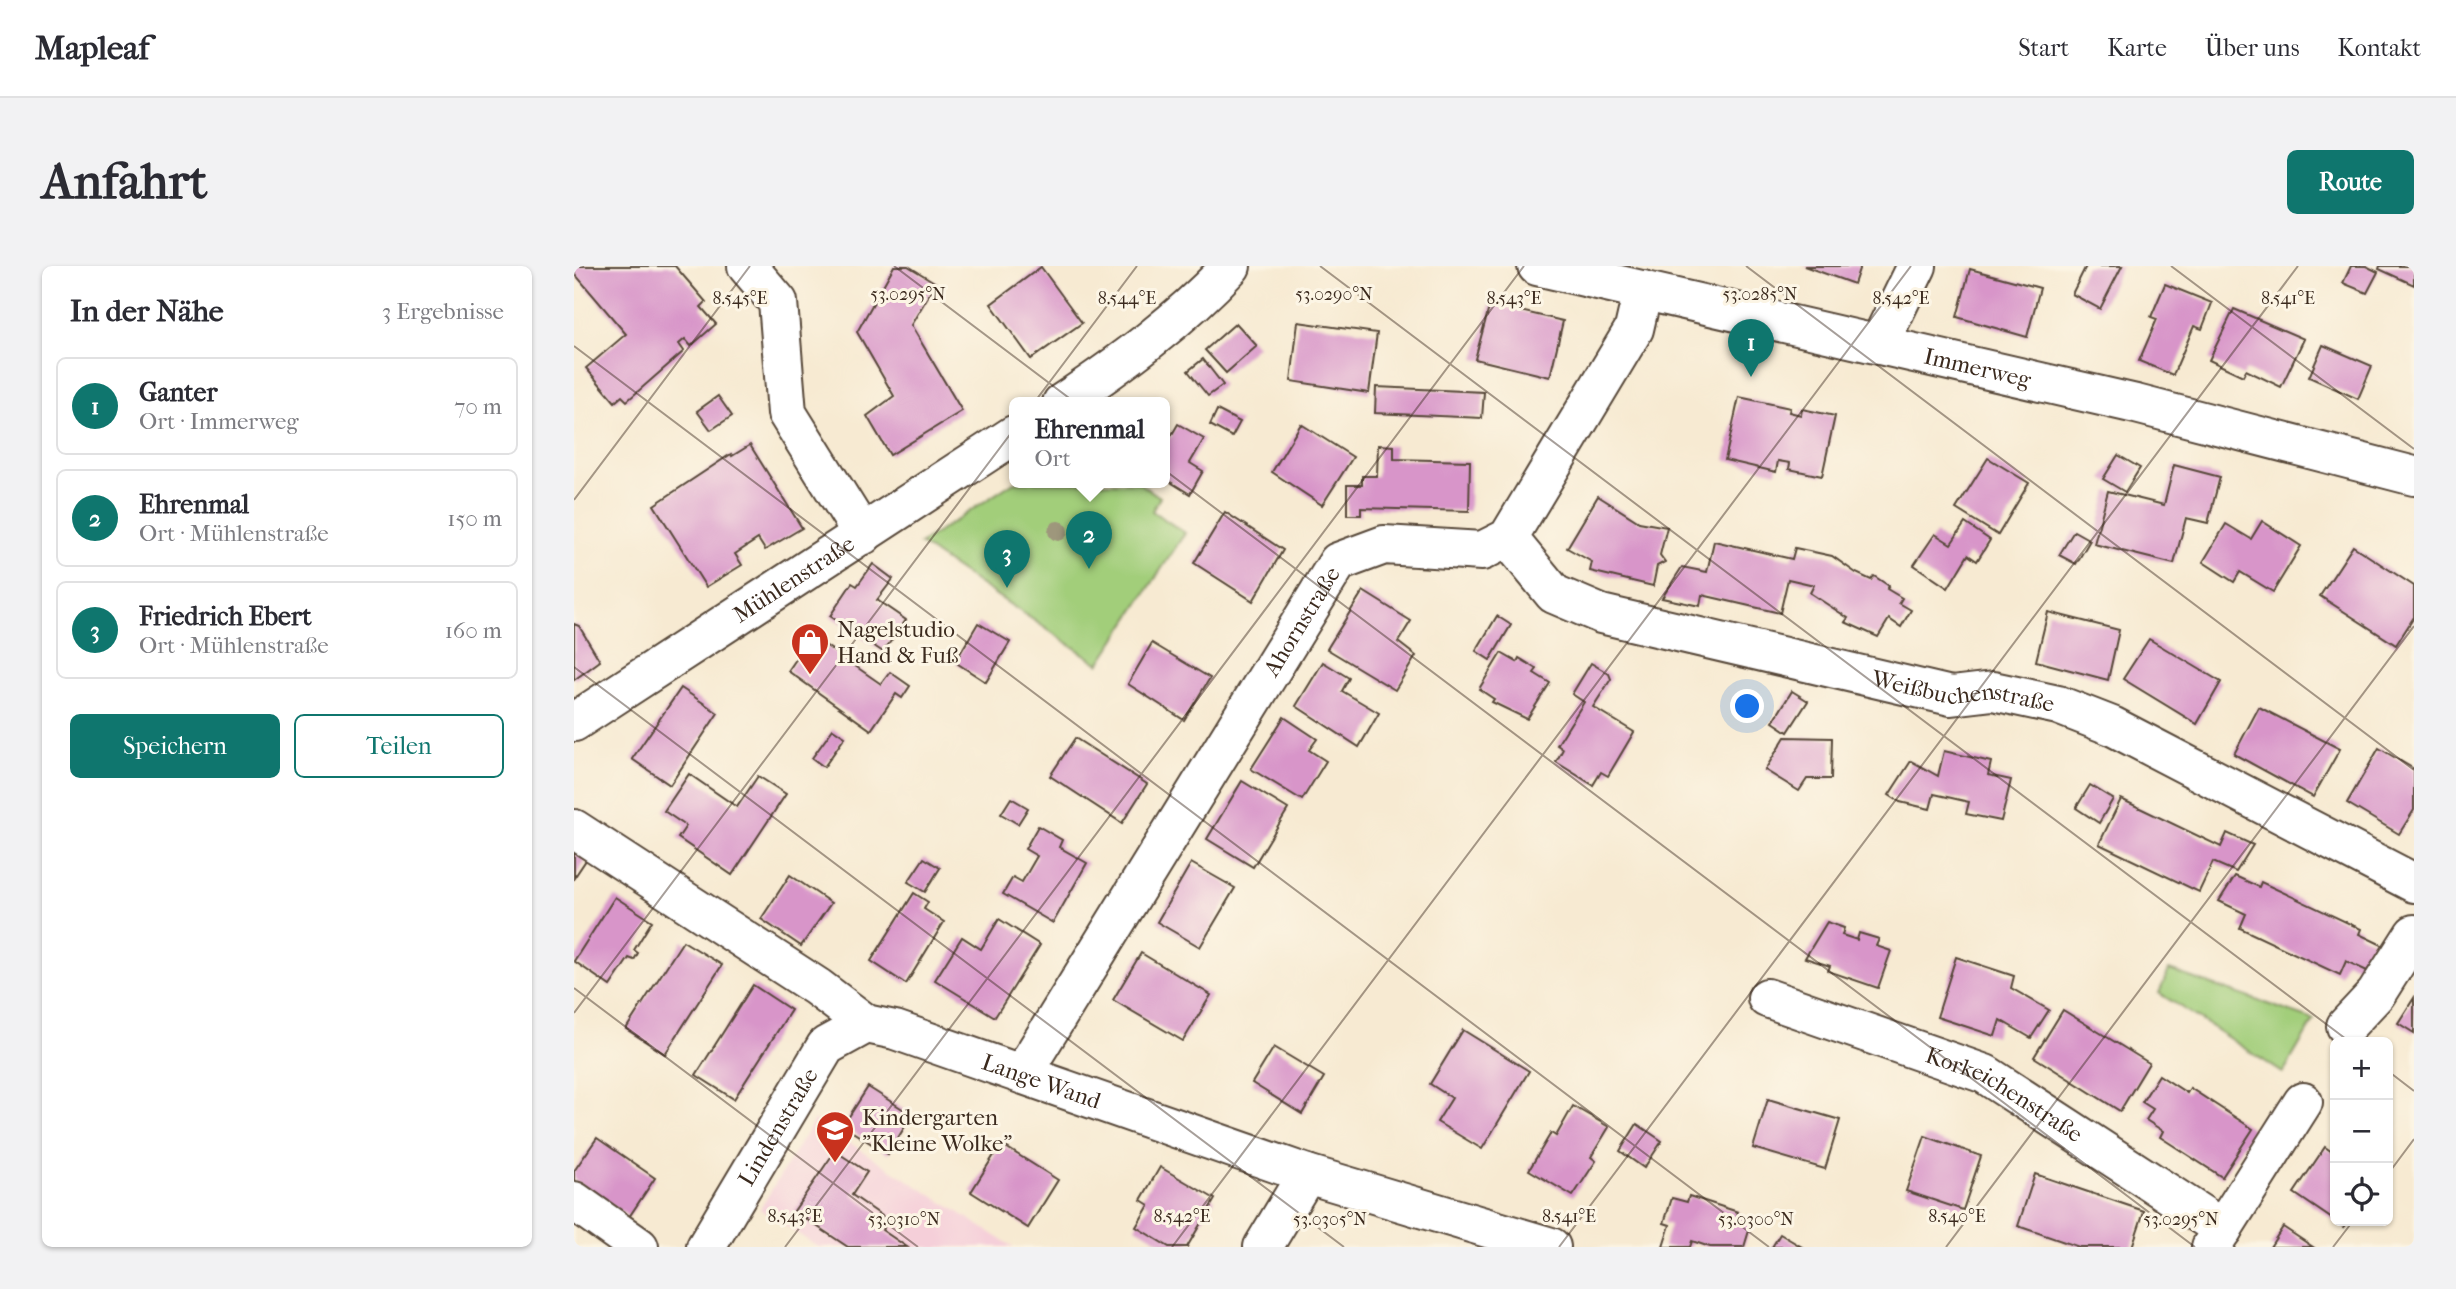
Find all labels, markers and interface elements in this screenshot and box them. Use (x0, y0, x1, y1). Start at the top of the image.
text: Mapleaf (35, 29, 149, 68)
text: Start (2018, 34, 2069, 62)
text: Karte (2107, 34, 2167, 62)
text: Über uns (2205, 34, 2300, 62)
text: Kontakt (2338, 34, 2421, 62)
button: Route (2287, 150, 2414, 214)
text: Anfahrt (42, 153, 207, 211)
text: 53.0295°N (870, 284, 946, 305)
text: 53.0290°N (1295, 284, 1373, 305)
text: 53.0285°N (1723, 284, 1798, 305)
text: 8.545°E (712, 288, 768, 309)
text: 8.544°E (1098, 288, 1156, 309)
text: 8.543°E (1486, 288, 1542, 309)
text: 8.542°E (1872, 288, 1930, 309)
text: 8.541°E (2261, 288, 2315, 309)
text: In der Nähe (70, 294, 224, 329)
text: 3 Ergebnisse (382, 298, 504, 325)
pin: 1 (1728, 319, 1774, 377)
street label: Immerweg (1921, 342, 2034, 393)
text: Ganter (139, 377, 218, 408)
text: 1 (91, 393, 99, 420)
text: 70 m (454, 393, 502, 420)
popup (1009, 397, 1170, 488)
text: Ort · Immerweg (139, 408, 299, 435)
text: Ehrenmal (1034, 414, 1145, 445)
text: Ort (1034, 445, 1071, 472)
text: Ehrenmal (139, 489, 249, 520)
text: 2 (89, 505, 101, 532)
text: 150 m (447, 505, 502, 532)
pin: 2 (1066, 511, 1112, 569)
text: Ort · Mühlenstraße (139, 520, 329, 547)
street label: Mühlenstraße (728, 530, 859, 628)
pin: 3 (984, 530, 1030, 588)
street label: Ahornstraße (1257, 562, 1345, 682)
text: Friedrich Ebert (139, 601, 311, 632)
place label: Nagelstudio Hand & Fuß (837, 616, 959, 669)
text: 3 (90, 617, 100, 644)
text: 160 m (445, 617, 502, 644)
shop icon: Nagelstudio Hand & Fuß (789, 621, 831, 676)
text: Ort · Mühlenstraße (139, 632, 329, 659)
street label: Weißbuchenstraße (1868, 664, 2057, 717)
your location (1730, 689, 1764, 723)
button: Speichern (70, 714, 280, 778)
button: Teilen (294, 714, 504, 778)
map controls (2330, 1037, 2393, 1226)
button: + (2330, 1037, 2393, 1100)
street label: Korkeichenstraße (1922, 1041, 2088, 1148)
street label: Lange Wand (978, 1048, 1105, 1115)
street label: Lindenstraße (732, 1063, 823, 1191)
button: − (2330, 1100, 2393, 1163)
place label: Kindergarten "Kleine Wolke" (862, 1104, 1012, 1157)
school or university icon: Kindergarten "Kleine Wolke" (814, 1109, 856, 1164)
button: locate (2330, 1163, 2393, 1226)
text: 8.543°E (767, 1206, 823, 1227)
text: 8.542°E (1153, 1206, 1211, 1227)
text: 8.541°E (1542, 1206, 1596, 1227)
text: 8.540°E (1928, 1206, 1986, 1227)
text: 53.0310°N (868, 1209, 941, 1230)
text: 53.0305°N (1293, 1209, 1367, 1230)
text: 53.0300°N (1718, 1209, 1794, 1230)
text: 53.0295°N (2143, 1209, 2219, 1230)

